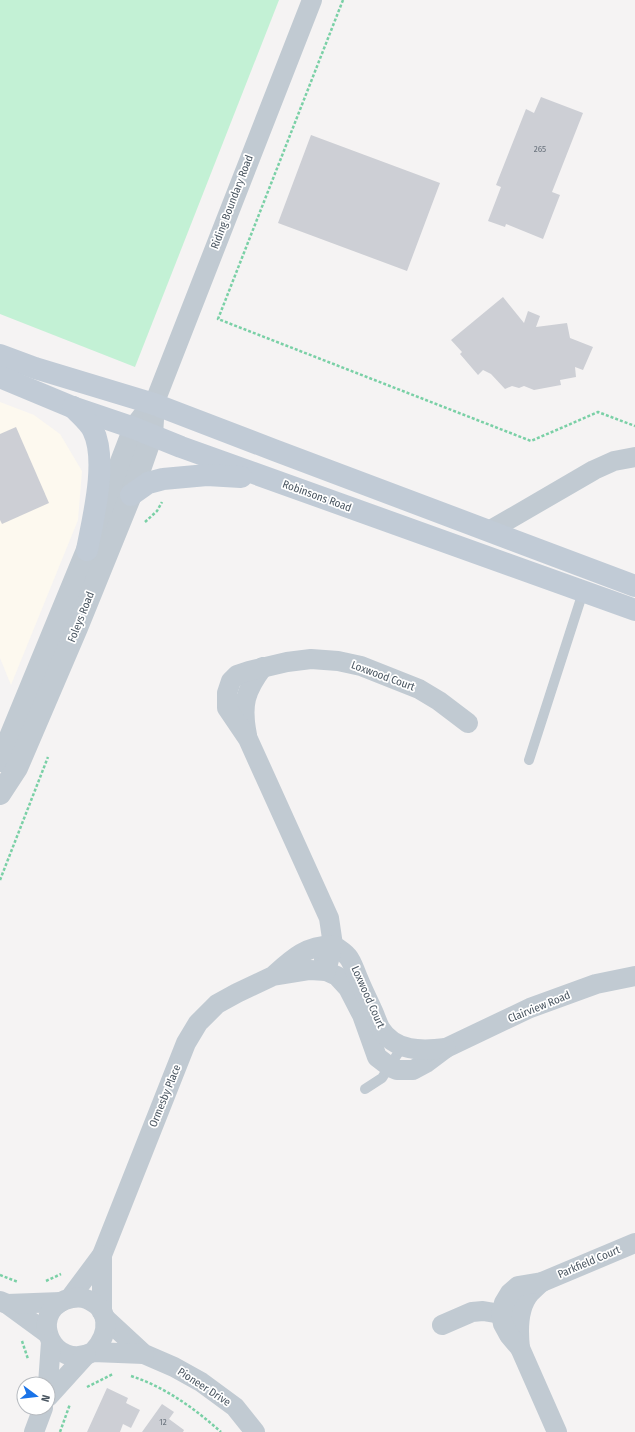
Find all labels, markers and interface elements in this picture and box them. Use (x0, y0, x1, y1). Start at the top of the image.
house number: 265 (534, 144, 546, 154)
street label: Riding Boundary Road (208, 153, 256, 251)
street label: Robinsons Road (281, 478, 353, 514)
street label: Foleys Road (65, 590, 97, 644)
street label: Loxwood Court (349, 658, 417, 694)
street label: Loxwood Court (348, 964, 388, 1030)
street label: Clairview Road (506, 989, 572, 1025)
street label: Ormesby Place (147, 1063, 183, 1129)
street label: Parkfield Court (556, 1243, 622, 1281)
street label: Pioneer Drive (175, 1365, 233, 1409)
north arrow (16, 1376, 56, 1416)
text: N (38, 1394, 52, 1403)
house number: 12 (159, 1417, 167, 1427)

